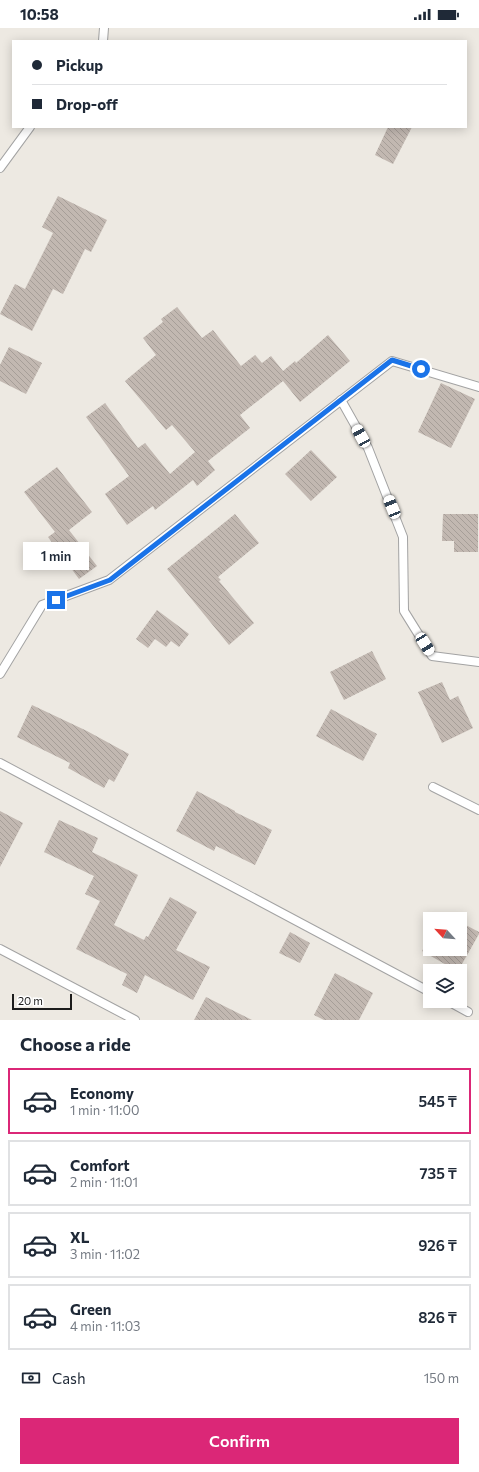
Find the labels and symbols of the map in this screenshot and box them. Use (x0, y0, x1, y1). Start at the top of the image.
route start (412, 360, 430, 378)
car (350, 423, 372, 449)
car (382, 494, 402, 520)
callout: 1 min (23, 542, 89, 570)
route end (47, 591, 65, 609)
car (414, 631, 436, 657)
north arrow (423, 912, 467, 956)
scale bar (12, 992, 72, 1011)

